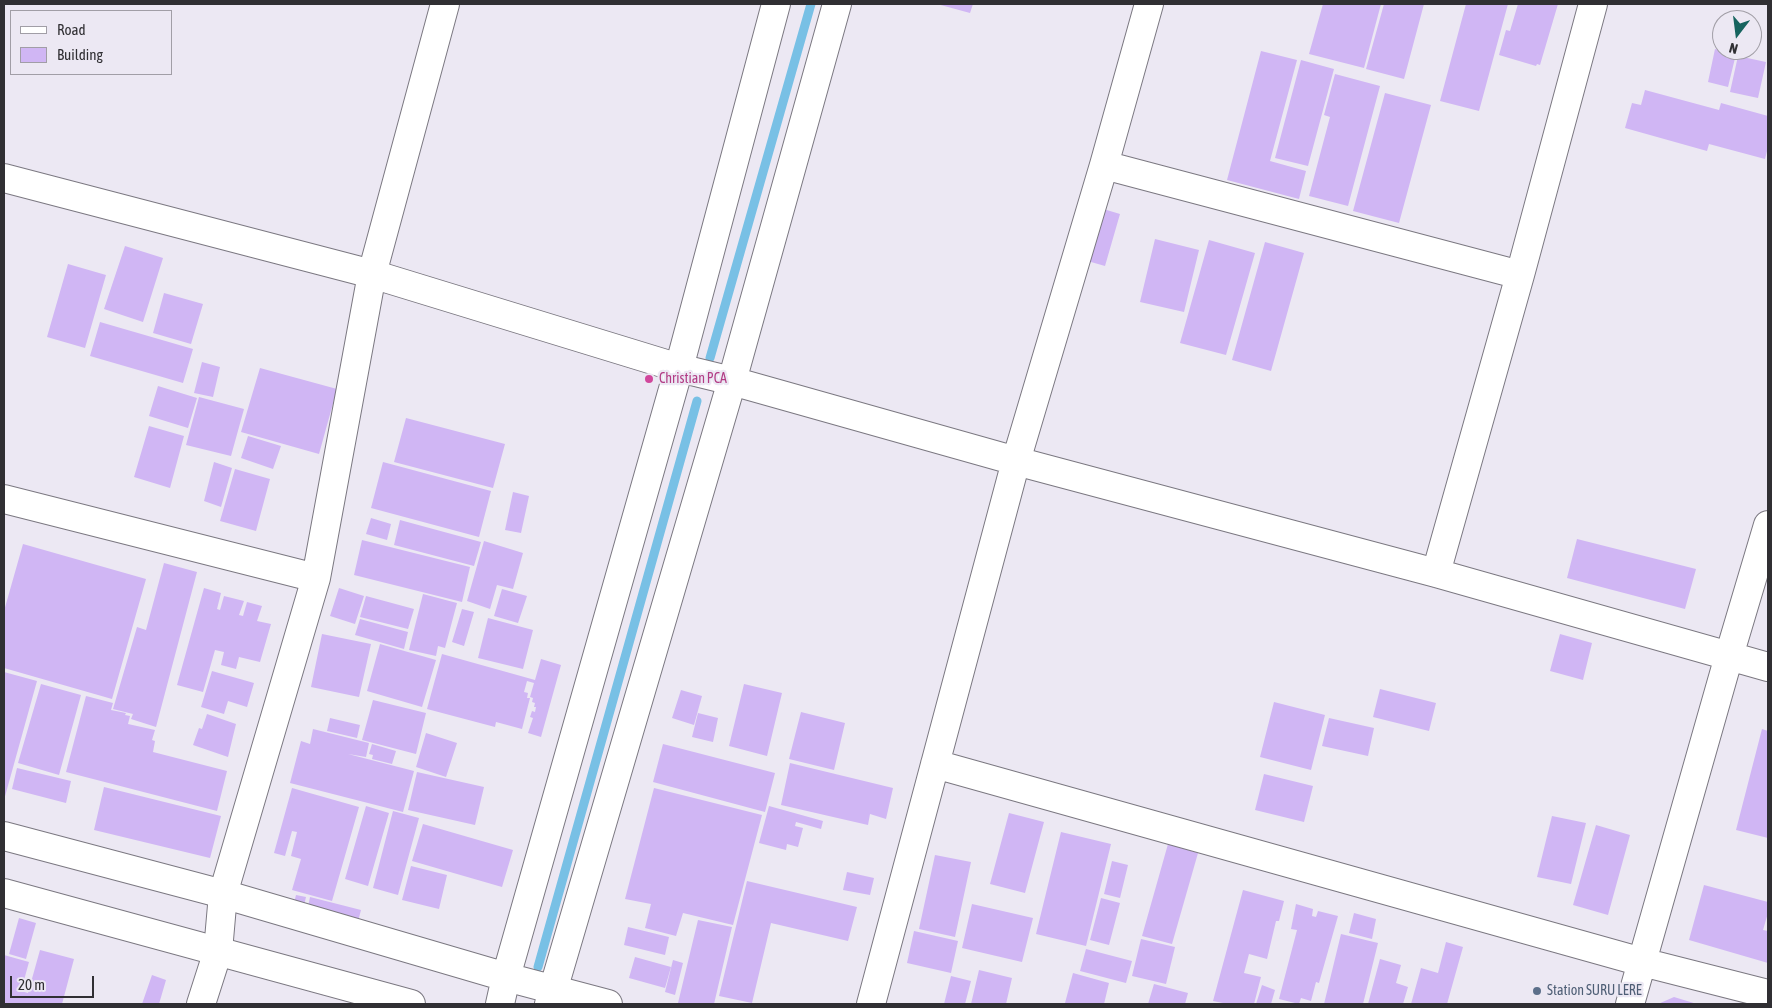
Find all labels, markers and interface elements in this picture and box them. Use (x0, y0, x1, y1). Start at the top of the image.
legend (10, 10, 172, 75)
north arrow (1712, 10, 1762, 60)
text: Road (57, 21, 86, 38)
text: N (1727, 40, 1739, 57)
text: Building (57, 46, 103, 63)
place label: Christian PCA (659, 371, 727, 387)
marker: Christian PCA (643, 373, 655, 385)
scale bar (12, 966, 96, 998)
text: 20 m (18, 976, 45, 993)
place label: Station SURU LERE (1547, 983, 1642, 999)
marker: Station SURU LERE (1531, 985, 1543, 997)

